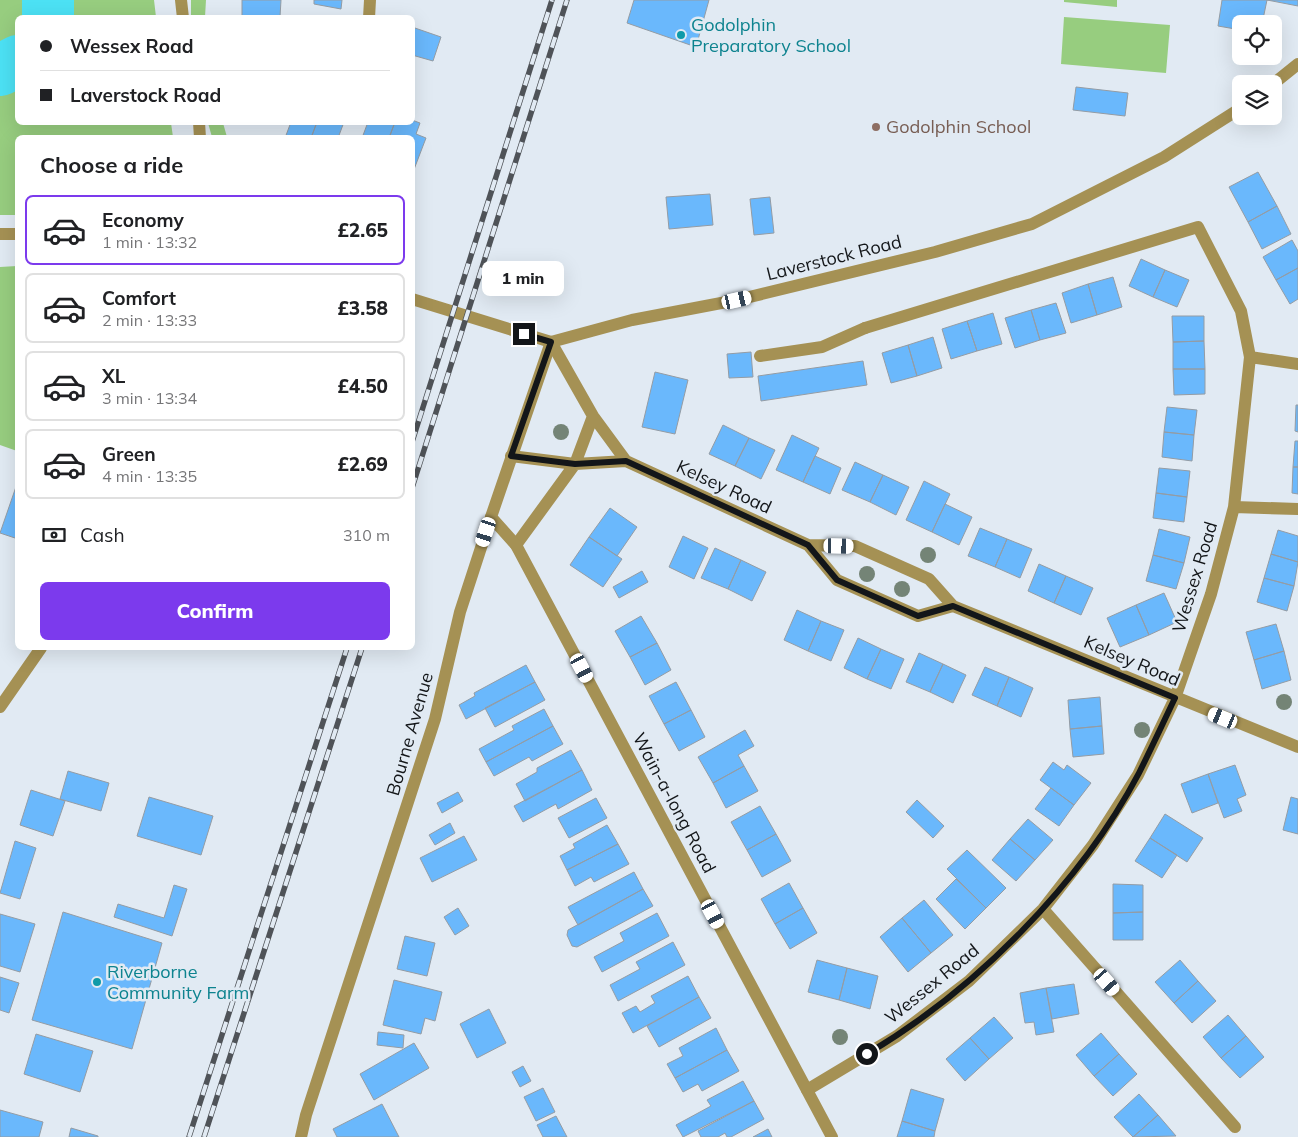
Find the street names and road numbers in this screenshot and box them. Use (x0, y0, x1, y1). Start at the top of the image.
street label: Laverstock Road (764, 230, 904, 285)
street label: Kelsey Road (673, 455, 775, 519)
street label: Wessex Road (1167, 519, 1222, 635)
street label: Kelsey Road (1081, 630, 1184, 691)
street label: Bourne Avenue (381, 670, 438, 798)
street label: Wain-a-long Road (628, 729, 721, 877)
street label: Wessex Road (880, 939, 984, 1029)

